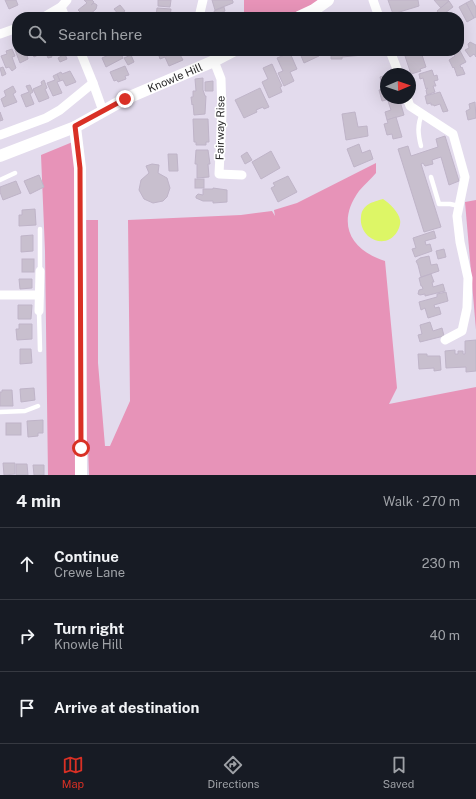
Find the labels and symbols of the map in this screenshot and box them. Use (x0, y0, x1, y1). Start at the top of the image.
street label: Knowle Hill (146, 61, 204, 95)
north arrow (380, 68, 416, 104)
route end (116, 90, 134, 108)
street label: Fairway Rise (213, 96, 227, 160)
route start (72, 439, 90, 457)

